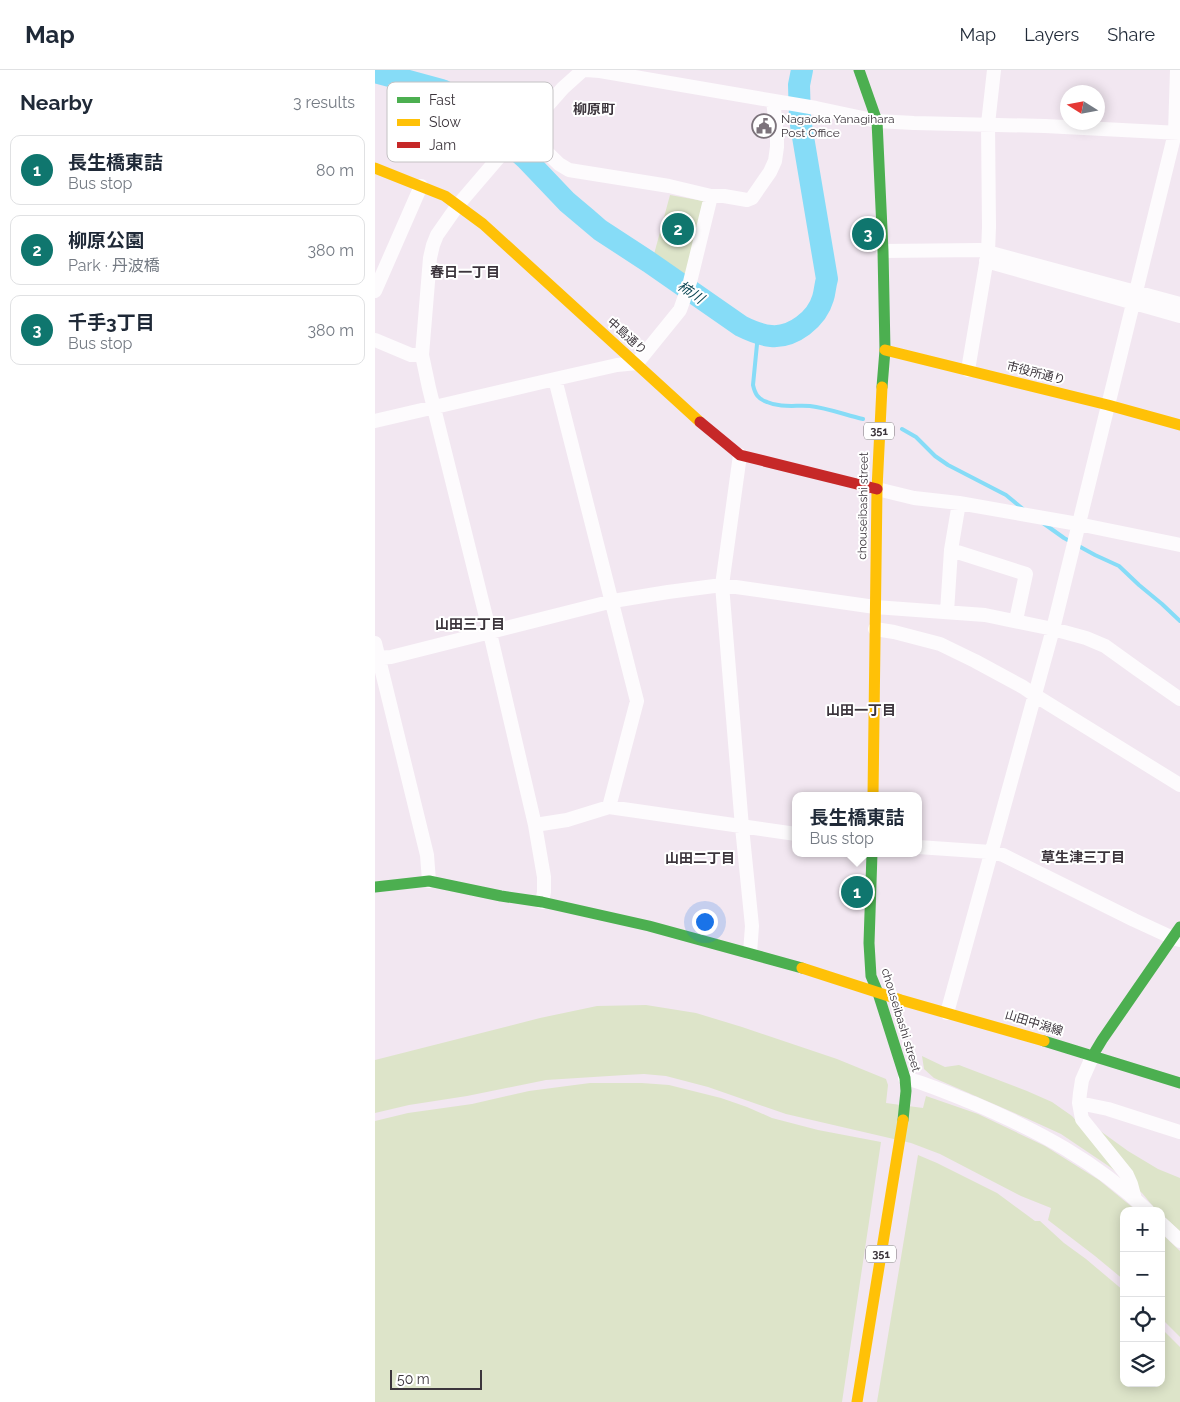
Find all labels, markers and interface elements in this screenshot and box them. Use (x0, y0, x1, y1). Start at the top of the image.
text: Map (25, 20, 75, 49)
text: Map (960, 24, 996, 45)
text: Layers (1024, 24, 1079, 45)
text: Share (1107, 24, 1155, 45)
legend (387, 82, 553, 162)
north arrow (1060, 85, 1105, 130)
text: Nearby (20, 90, 93, 115)
text: Fast (429, 92, 456, 108)
text: 3 results (293, 93, 355, 112)
district label: 柳原町 (573, 101, 615, 117)
place label: Nagaoka Yanagihara Post Office (781, 112, 894, 140)
public building icon: Nagaoka Yanagihara Post Office (751, 113, 777, 139)
text: Slow (429, 114, 461, 130)
text: Jam (429, 137, 456, 153)
text: 長生橋東詰 (68, 151, 163, 173)
text: 1 (33, 161, 41, 180)
text: 80 m (316, 161, 354, 180)
text: Bus stop (68, 174, 132, 193)
pin: 2 (662, 210, 694, 248)
pin: 3 (852, 215, 884, 253)
text: 柳原公園 (68, 229, 144, 251)
text: 2 (32, 241, 42, 260)
text: 380 m (307, 241, 354, 260)
text: Park · 丹波橋 (68, 256, 160, 275)
district label: 春日一丁目 (430, 264, 500, 280)
water label: 柿川 (675, 278, 709, 308)
text: 千手3丁目 (68, 311, 155, 333)
street label: 中島通り (604, 315, 650, 357)
text: 3 (33, 321, 41, 340)
text: 380 m (307, 321, 354, 340)
text: Bus stop (68, 334, 132, 353)
street label: 市役所通り (1005, 359, 1067, 387)
road number: 351 (864, 422, 894, 440)
street label: chouseibashi street (855, 452, 871, 560)
district label: 山田三丁目 (435, 616, 505, 632)
district label: 山田一丁目 (826, 702, 896, 718)
popup (792, 792, 922, 857)
text: 長生橋東詰 (809, 806, 905, 828)
text: Bus stop (809, 829, 874, 848)
district label: 草生津三丁目 (1041, 849, 1125, 865)
district label: 山田二丁目 (665, 850, 735, 866)
pin: 1 (841, 873, 873, 911)
your location (692, 909, 718, 935)
street label: chouseibashi street (879, 966, 923, 1074)
street label: 山田中潟線 (1003, 1008, 1065, 1038)
map controls (1120, 1207, 1165, 1387)
button: + (1120, 1207, 1165, 1252)
road number: 351 (866, 1246, 896, 1262)
button: − (1120, 1252, 1165, 1297)
button: locate (1120, 1297, 1165, 1342)
button: layers (1120, 1342, 1165, 1387)
scale bar (390, 1367, 483, 1390)
text: 50 m (397, 1371, 430, 1387)

